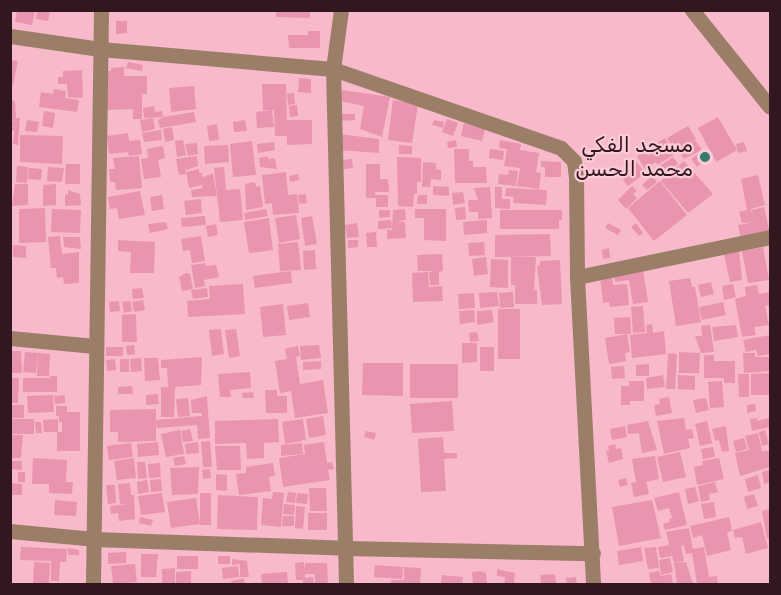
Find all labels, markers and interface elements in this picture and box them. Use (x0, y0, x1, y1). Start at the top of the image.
place label: مسجد الفكي محمد الحسن (575, 132, 693, 182)
marker: مسجد الفكي محمد الحسن (698, 150, 712, 164)

